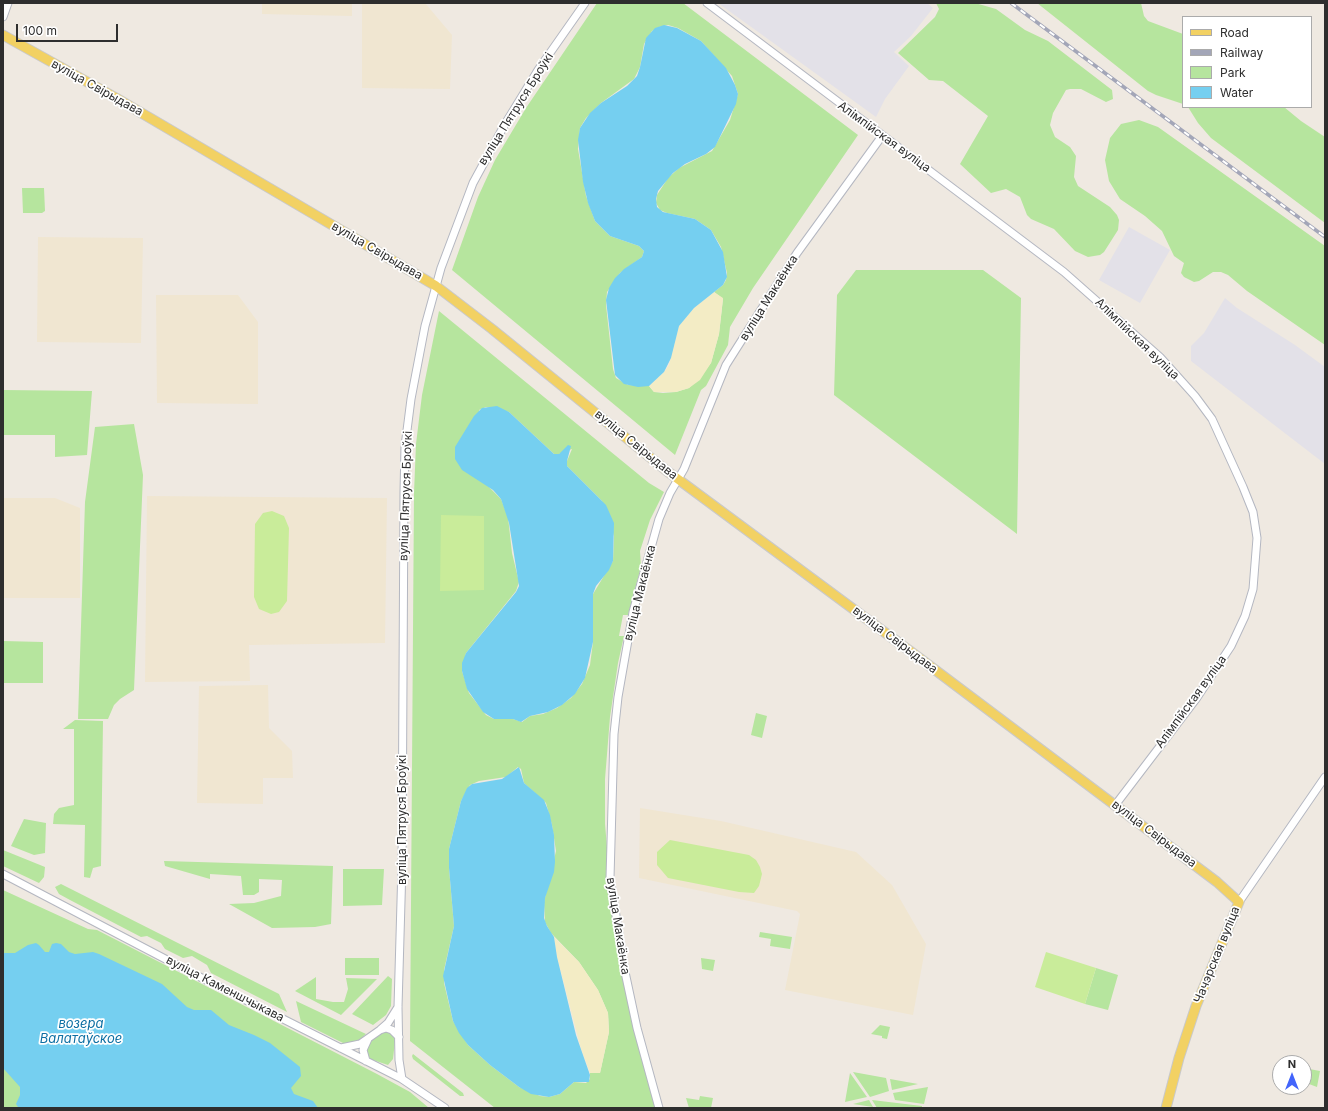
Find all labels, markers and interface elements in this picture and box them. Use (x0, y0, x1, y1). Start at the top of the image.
scale bar (18, 16, 120, 42)
legend (1182, 16, 1312, 108)
text: 100 m (23, 23, 57, 38)
text: Road (1220, 25, 1249, 40)
text: Railway (1220, 45, 1263, 60)
street label: вуліца Пятруся Броўкі (475, 50, 557, 168)
street label: вуліца Свірыдава (49, 57, 145, 119)
text: Park (1220, 65, 1246, 80)
text: Water (1220, 85, 1253, 100)
street label: Алімпійская вуліца (835, 98, 933, 176)
street label: вуліца Свірыдава (329, 219, 425, 283)
street label: вуліца Макаёнка (737, 253, 801, 343)
street label: Алімпійская вуліца (1092, 295, 1182, 383)
street label: вуліца Свірыдава (592, 407, 680, 483)
street label: вуліца Пятруся Броўкі (397, 431, 415, 561)
street label: вуліца Макаёнка (621, 544, 659, 642)
street label: вуліца Свірыдава (850, 603, 940, 677)
street label: Алімпійская вуліца (1152, 653, 1230, 751)
street label: вуліца Пятруся Броўкі (395, 755, 409, 885)
street label: вуліца Свірыдава (1109, 797, 1199, 871)
street label: вуліца Макаёнка (603, 876, 633, 976)
street label: Чачэрская вуліца (1191, 905, 1243, 1005)
street label: вуліца Каменшчыкава (164, 953, 286, 1025)
water label: возера Валатаўское (40, 1016, 122, 1047)
north arrow (1272, 1055, 1312, 1095)
text: N (1288, 1057, 1296, 1071)

